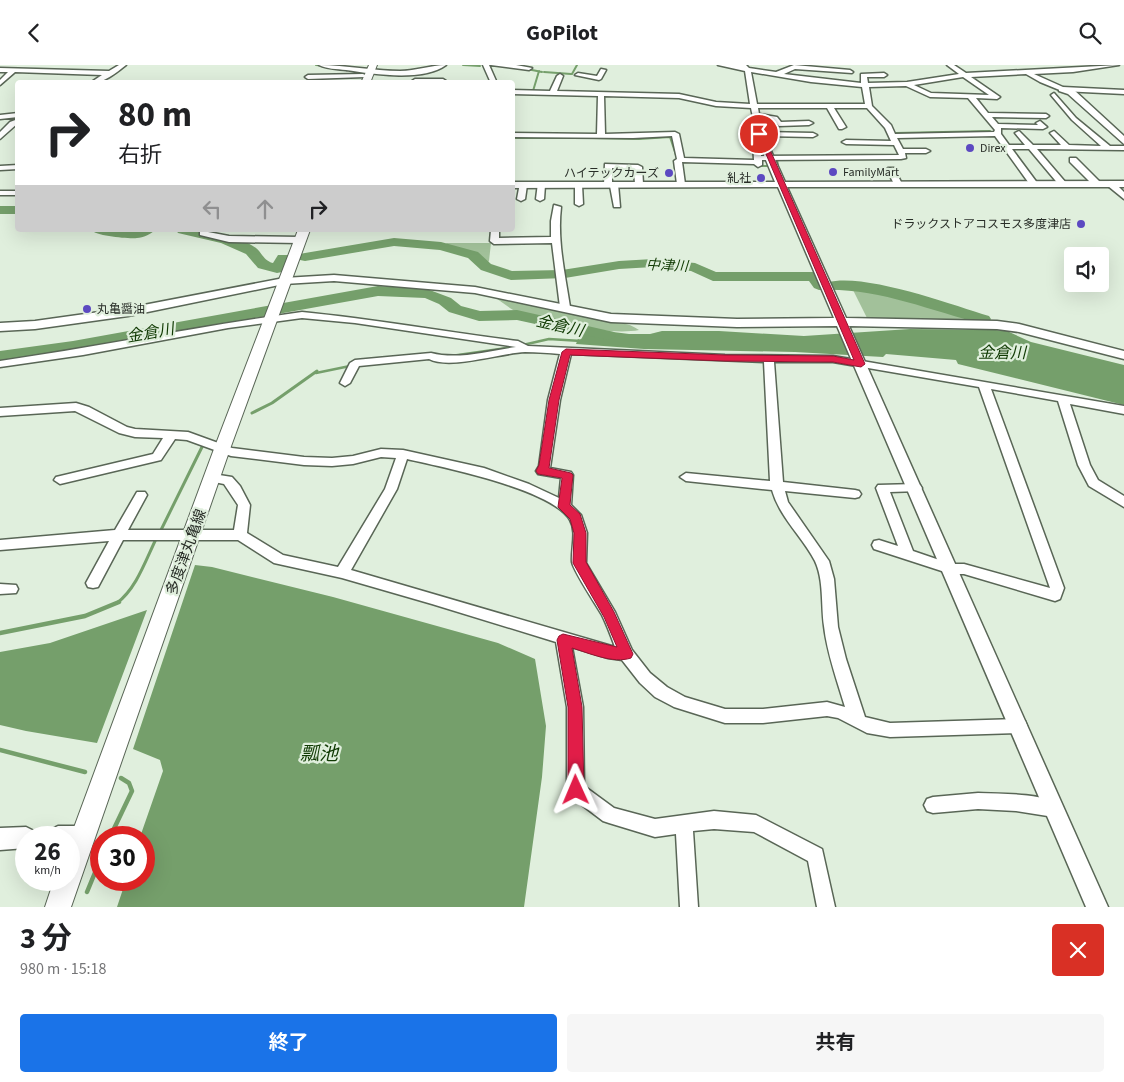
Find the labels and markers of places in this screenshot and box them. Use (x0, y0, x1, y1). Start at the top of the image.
pin (738, 113, 780, 155)
place label: Direx (980, 140, 1006, 157)
marker: Direx (964, 142, 976, 154)
place label: FamilyMart (843, 164, 899, 181)
place label: ハイテックカーズ (564, 165, 659, 182)
marker: FamilyMart (827, 166, 839, 178)
marker: ハイテックカーズ (663, 167, 675, 179)
place label: 糺社 (727, 170, 751, 187)
marker: 糺社 (755, 172, 767, 184)
place label: ドラックストアコスモス多度津店 (891, 216, 1071, 233)
marker: ドラックストアコスモス多度津店 (1075, 218, 1087, 230)
place label: 丸亀醤油 (97, 301, 145, 318)
marker: 丸亀醤油 (81, 303, 93, 315)

